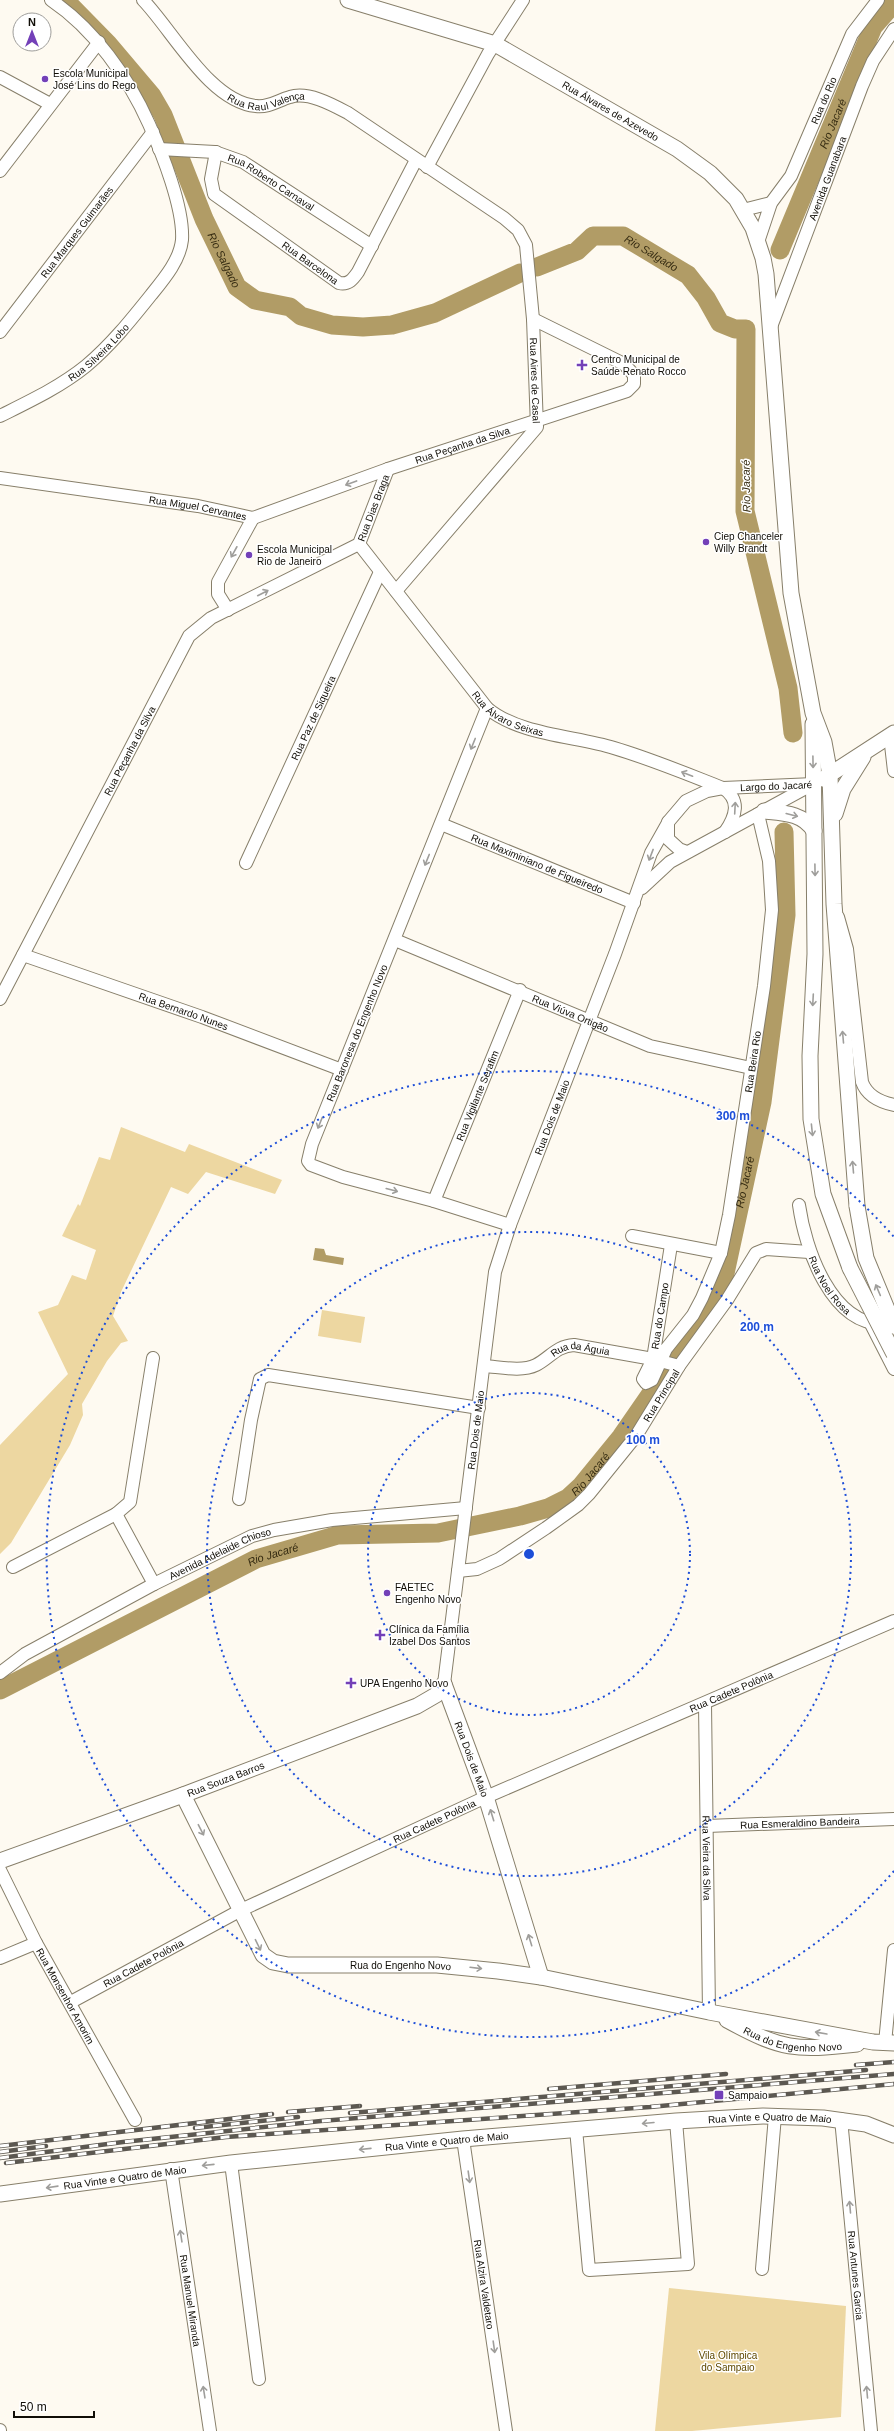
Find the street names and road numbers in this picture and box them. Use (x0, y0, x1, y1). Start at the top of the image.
street label: Rua do Rio (809, 75, 839, 126)
street label: Rua Álvares de Azevedo (560, 79, 661, 143)
street label: Rua Raul Valença (226, 90, 305, 112)
street label: Avenida Guanabara (806, 134, 848, 222)
street label: Rua Roberto Carnaval (226, 152, 316, 212)
street label: Rua Marques Guimarães (38, 184, 115, 280)
street label: Rua Barcelona (280, 239, 341, 287)
street label: Rua Silveira Lobo (66, 321, 131, 383)
street label: Rua Aires de Casal (528, 337, 542, 423)
street label: Rua Peçanha da Silva (413, 424, 511, 465)
street label: Rua Dias Braga (355, 472, 391, 543)
street label: Rua Miguel Cervantes (148, 494, 248, 522)
street label: Rua Paz de Siqueira (289, 673, 337, 762)
street label: Rua Álvaro Seixas (470, 689, 545, 738)
street label: Rua Peçanha da Silva (102, 704, 157, 797)
street label: Largo do Jacaré (740, 779, 813, 793)
street label: Rua Maximiniano de Figueiredo (470, 832, 605, 895)
street label: Rua Baronesa do Engenho Novo (324, 962, 390, 1103)
street label: Rua Bernardo Nunes (137, 990, 230, 1032)
street label: Rua Viúva Ortigão (531, 992, 611, 1034)
street label: Rua Beira Rio (742, 1030, 763, 1093)
street label: Rua Vigilante Serafim (454, 1049, 500, 1142)
street label: Rua Dois de Maio (532, 1078, 571, 1156)
street label: Rua Noel Rosa (807, 1254, 853, 1317)
street label: Rua do Campo (649, 1281, 671, 1350)
street label: Rua da Águia (548, 1339, 611, 1359)
street label: Rua Principal (641, 1367, 681, 1424)
street label: Rua Dois de Maio (465, 1389, 486, 1470)
street label: Avenida Adelaide Chioso (167, 1526, 272, 1581)
street label: Rua Cadete Polônia (688, 1668, 775, 1714)
street label: Rua Dois de Maio (453, 1720, 491, 1799)
street label: Rua Souza Barros (185, 1759, 266, 1799)
street label: Rua Cadete Polônia (391, 1797, 478, 1845)
street label: Rua Vieira da Silva (701, 1815, 713, 1901)
street label: Rua Esmeraldino Bandeira (740, 1815, 860, 1830)
street label: Rua Cadete Polônia (101, 1937, 186, 1989)
street label: Rua Monsenhor Amorim (34, 1946, 97, 2046)
street label: Rua do Engenho Novo (350, 1959, 452, 1972)
street label: Rua do Engenho Novo (742, 2024, 843, 2053)
street label: Rua Vinte e Quatro de Maio (708, 2110, 833, 2125)
street label: Rua Vinte e Quatro de Maio (385, 2130, 509, 2153)
street label: Rua Vinte e Quatro de Maio (63, 2163, 187, 2191)
street label: Rua Antunes Garcia (846, 2230, 866, 2321)
street label: Rua Alzira Valdetaro (472, 2239, 497, 2330)
street label: Rua Manuel Miranda (178, 2254, 203, 2348)

